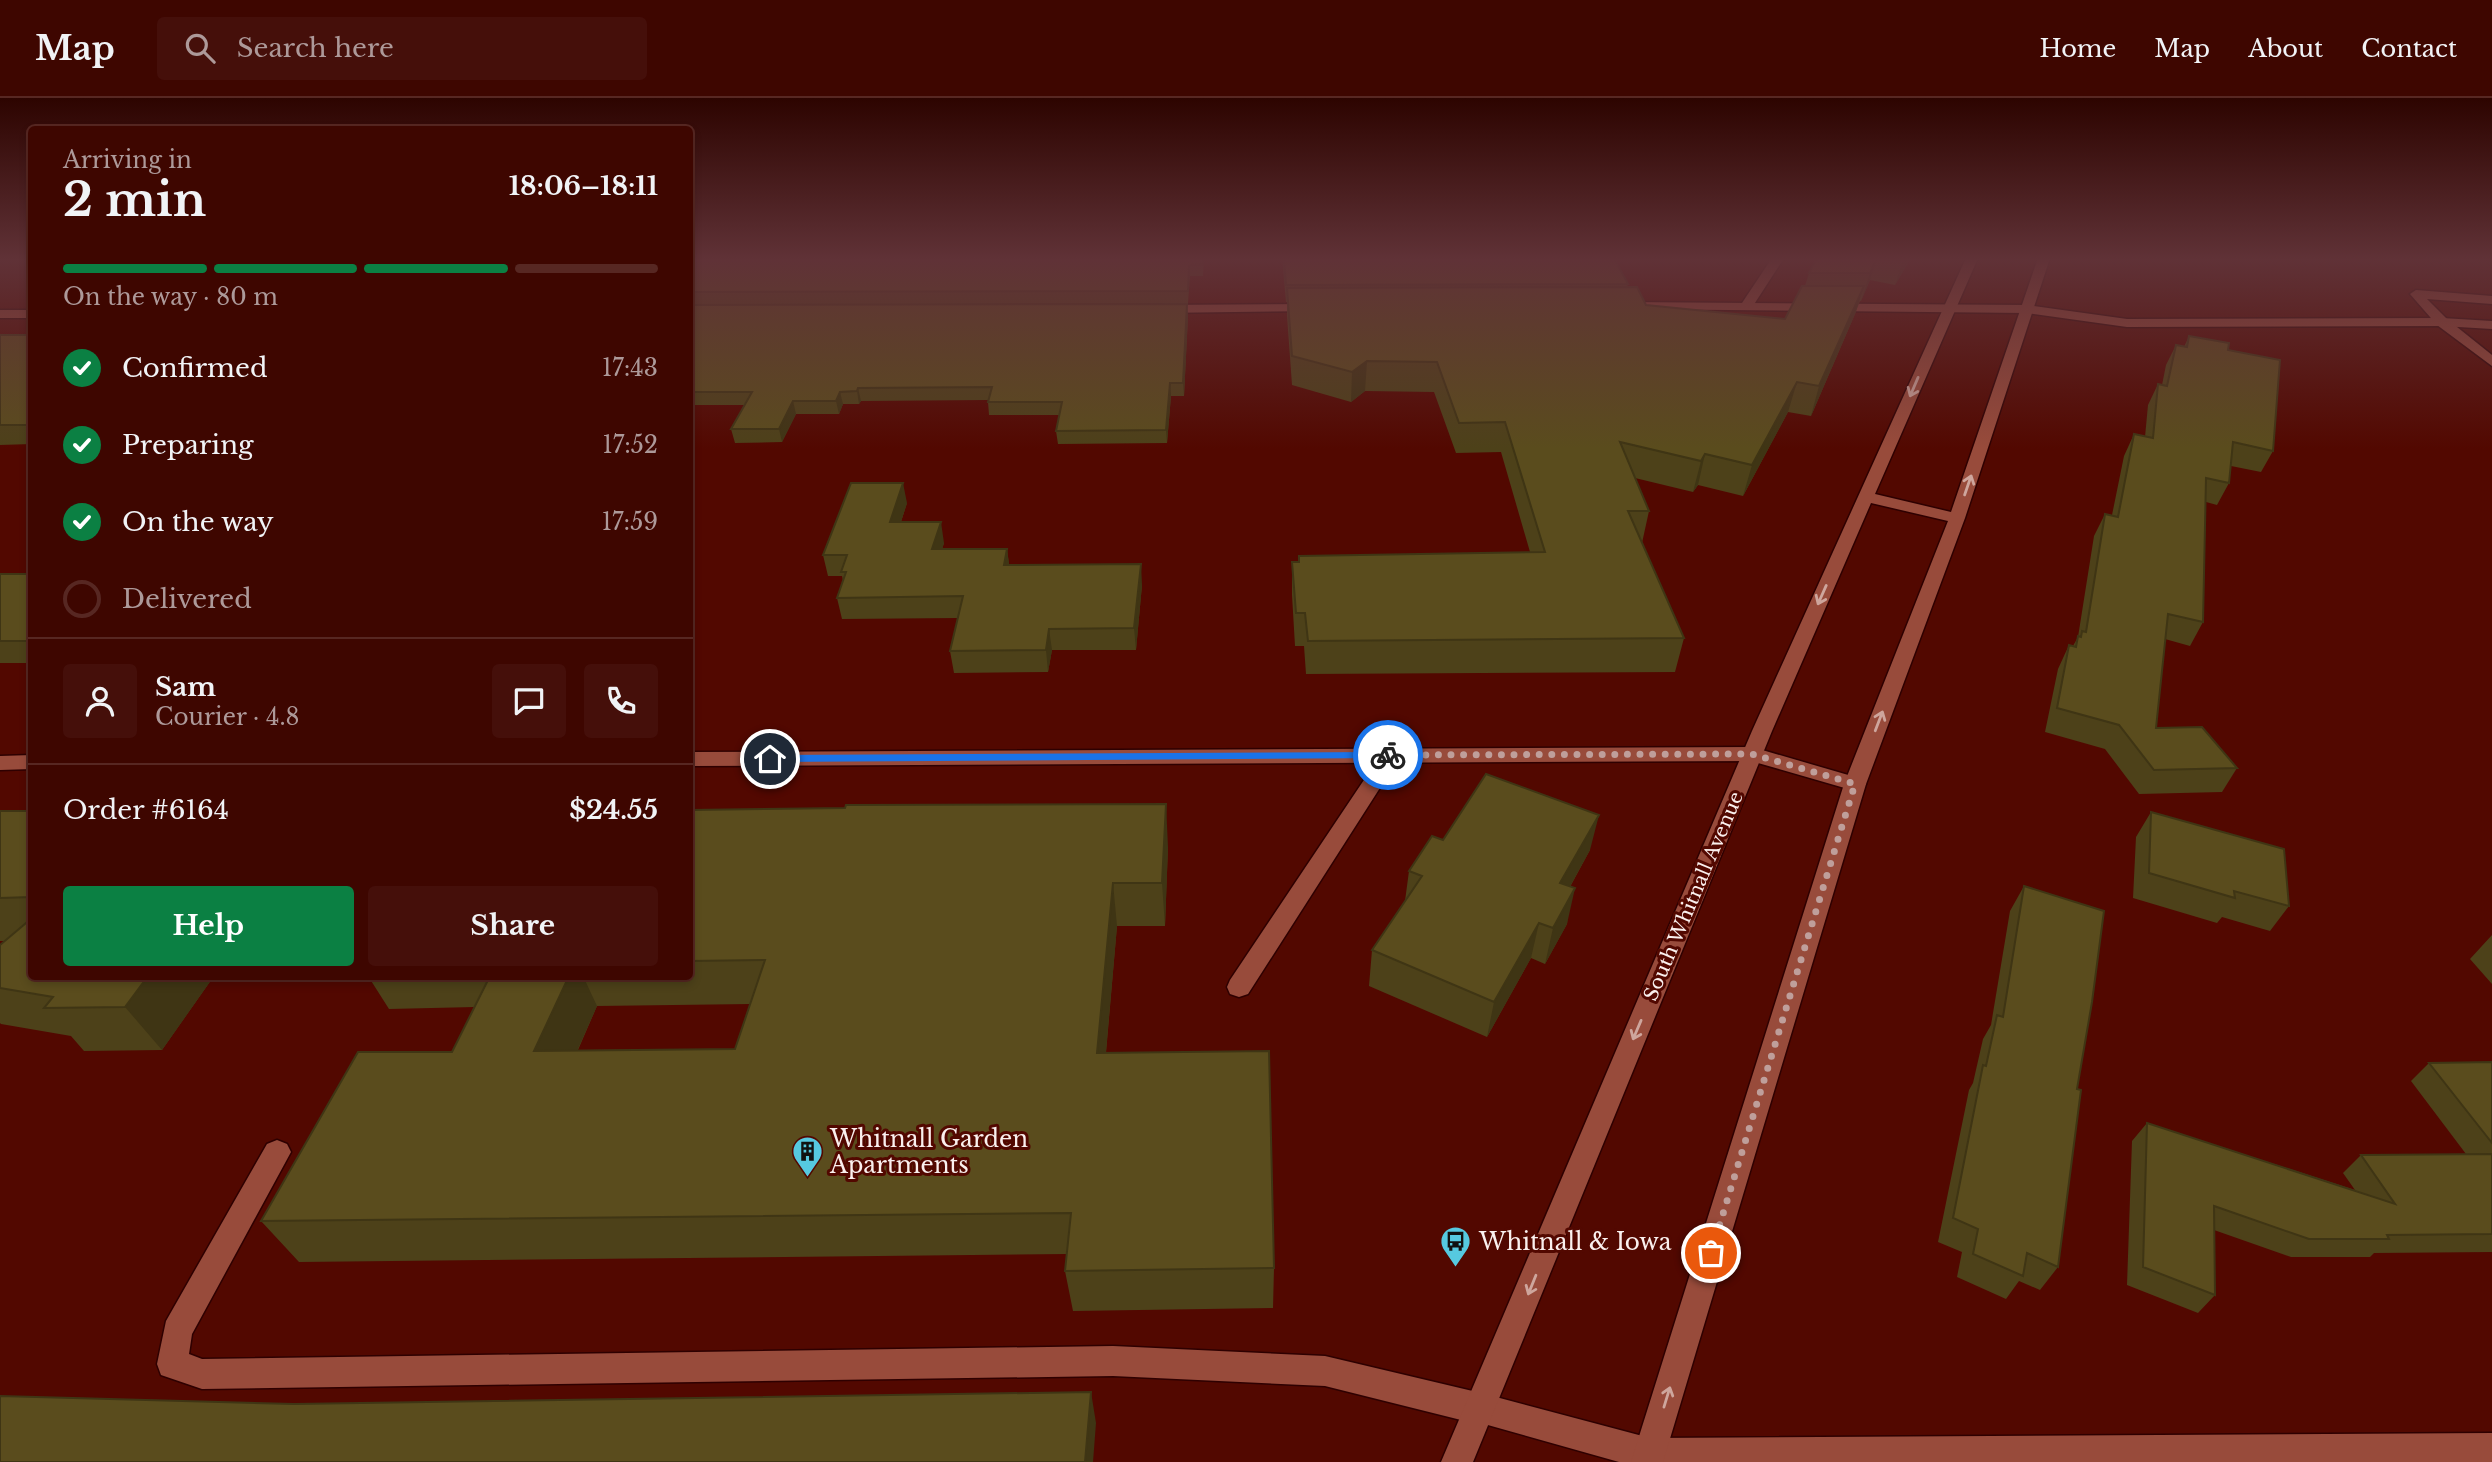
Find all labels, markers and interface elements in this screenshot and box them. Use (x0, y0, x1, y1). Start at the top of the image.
search box (157, 17, 647, 80)
text: Map (35, 28, 115, 69)
icon: search (181, 29, 219, 67)
text: Search here (237, 32, 394, 64)
text: Home (2040, 34, 2116, 63)
text: Map (2154, 34, 2210, 63)
text: About (2248, 34, 2323, 63)
text: Contact (2361, 34, 2457, 63)
text: Arriving in (63, 146, 192, 174)
text: 18:06–18:11 (509, 170, 658, 202)
text: 2 min (63, 171, 206, 228)
text: On the way · 80 m (63, 283, 278, 311)
icon: check (63, 349, 101, 387)
text: Confirmed (122, 352, 267, 384)
text: 17:43 (602, 354, 658, 382)
one-way arrow (1907, 376, 1920, 397)
icon: check (63, 426, 101, 464)
text: Preparing (122, 429, 254, 461)
text: 17:52 (602, 431, 658, 459)
one-way arrow (1963, 474, 1975, 496)
icon: check (63, 503, 101, 541)
text: On the way (122, 506, 274, 538)
text: 17:59 (602, 508, 658, 536)
text: Delivered (122, 583, 252, 615)
one-way arrow (1815, 584, 1828, 605)
button: person (63, 664, 137, 738)
button: chat (492, 664, 566, 738)
button: phone (584, 664, 658, 738)
text: Sam (155, 671, 216, 703)
text: Courier · 4.8 (155, 703, 300, 731)
one-way arrow (1874, 710, 1886, 732)
courier (1353, 720, 1423, 790)
pin (740, 729, 800, 789)
icon: bike (1369, 736, 1407, 774)
icon: home (751, 740, 789, 778)
street label: South Whitnall Avenue (1639, 788, 1748, 1004)
text: Order #6164 (63, 794, 229, 826)
text: $24.55 (569, 794, 658, 826)
button: Help (63, 886, 354, 966)
button: Share (368, 886, 658, 966)
one-way arrow (1630, 1019, 1643, 1040)
place label: Whitnall Garden Apartments (829, 1125, 1028, 1179)
building icon: Whitnall Garden Apartments (790, 1135, 824, 1179)
pin (1681, 1223, 1741, 1283)
bus stop icon: Whitnall & Iowa (1439, 1225, 1473, 1269)
place label: Whitnall & Iowa (1478, 1228, 1672, 1256)
icon: bag (1692, 1234, 1730, 1272)
one-way arrow (1524, 1274, 1537, 1296)
one-way arrow (1661, 1386, 1674, 1408)

